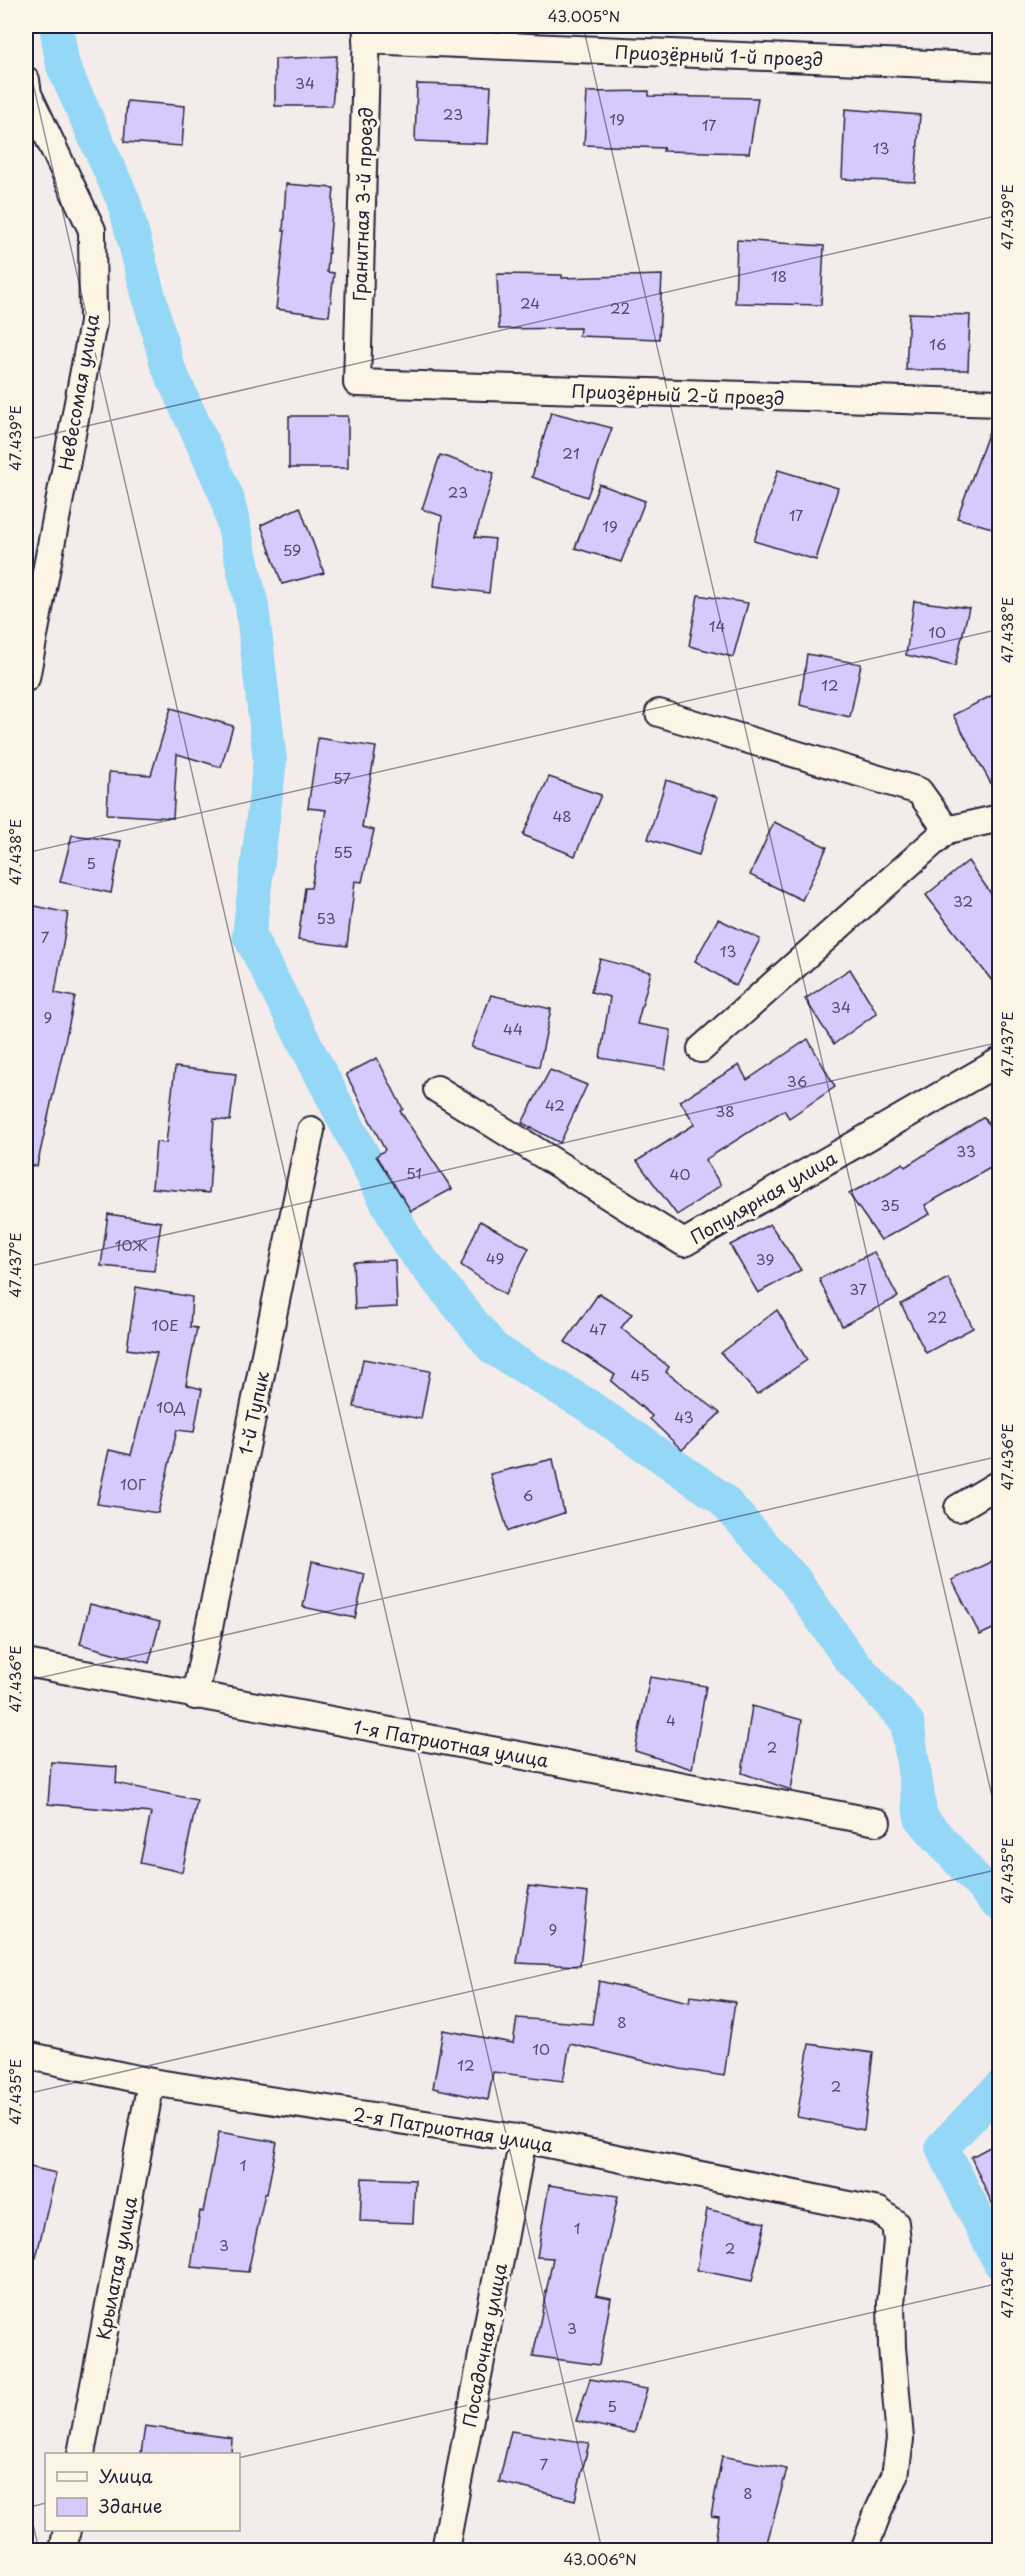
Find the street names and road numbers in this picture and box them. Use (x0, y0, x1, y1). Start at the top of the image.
street label: Приозёрный 1-й проезд (614, 38, 824, 72)
street label: Гранитная 3-й проезд (345, 106, 379, 302)
street label: Невесомая улица (51, 311, 105, 472)
street label: Приозёрный 2-й проезд (571, 377, 785, 411)
street label: Популярная улица (685, 1144, 842, 1250)
street label: 1-й Тупик (231, 1368, 275, 1458)
street label: 1-я Патриотная улица (351, 1713, 551, 1774)
street label: 2-я Патриотная улица (351, 2100, 556, 2158)
street label: Крылатая улица (89, 2193, 143, 2342)
street label: Посадочная улица (455, 2260, 513, 2429)

